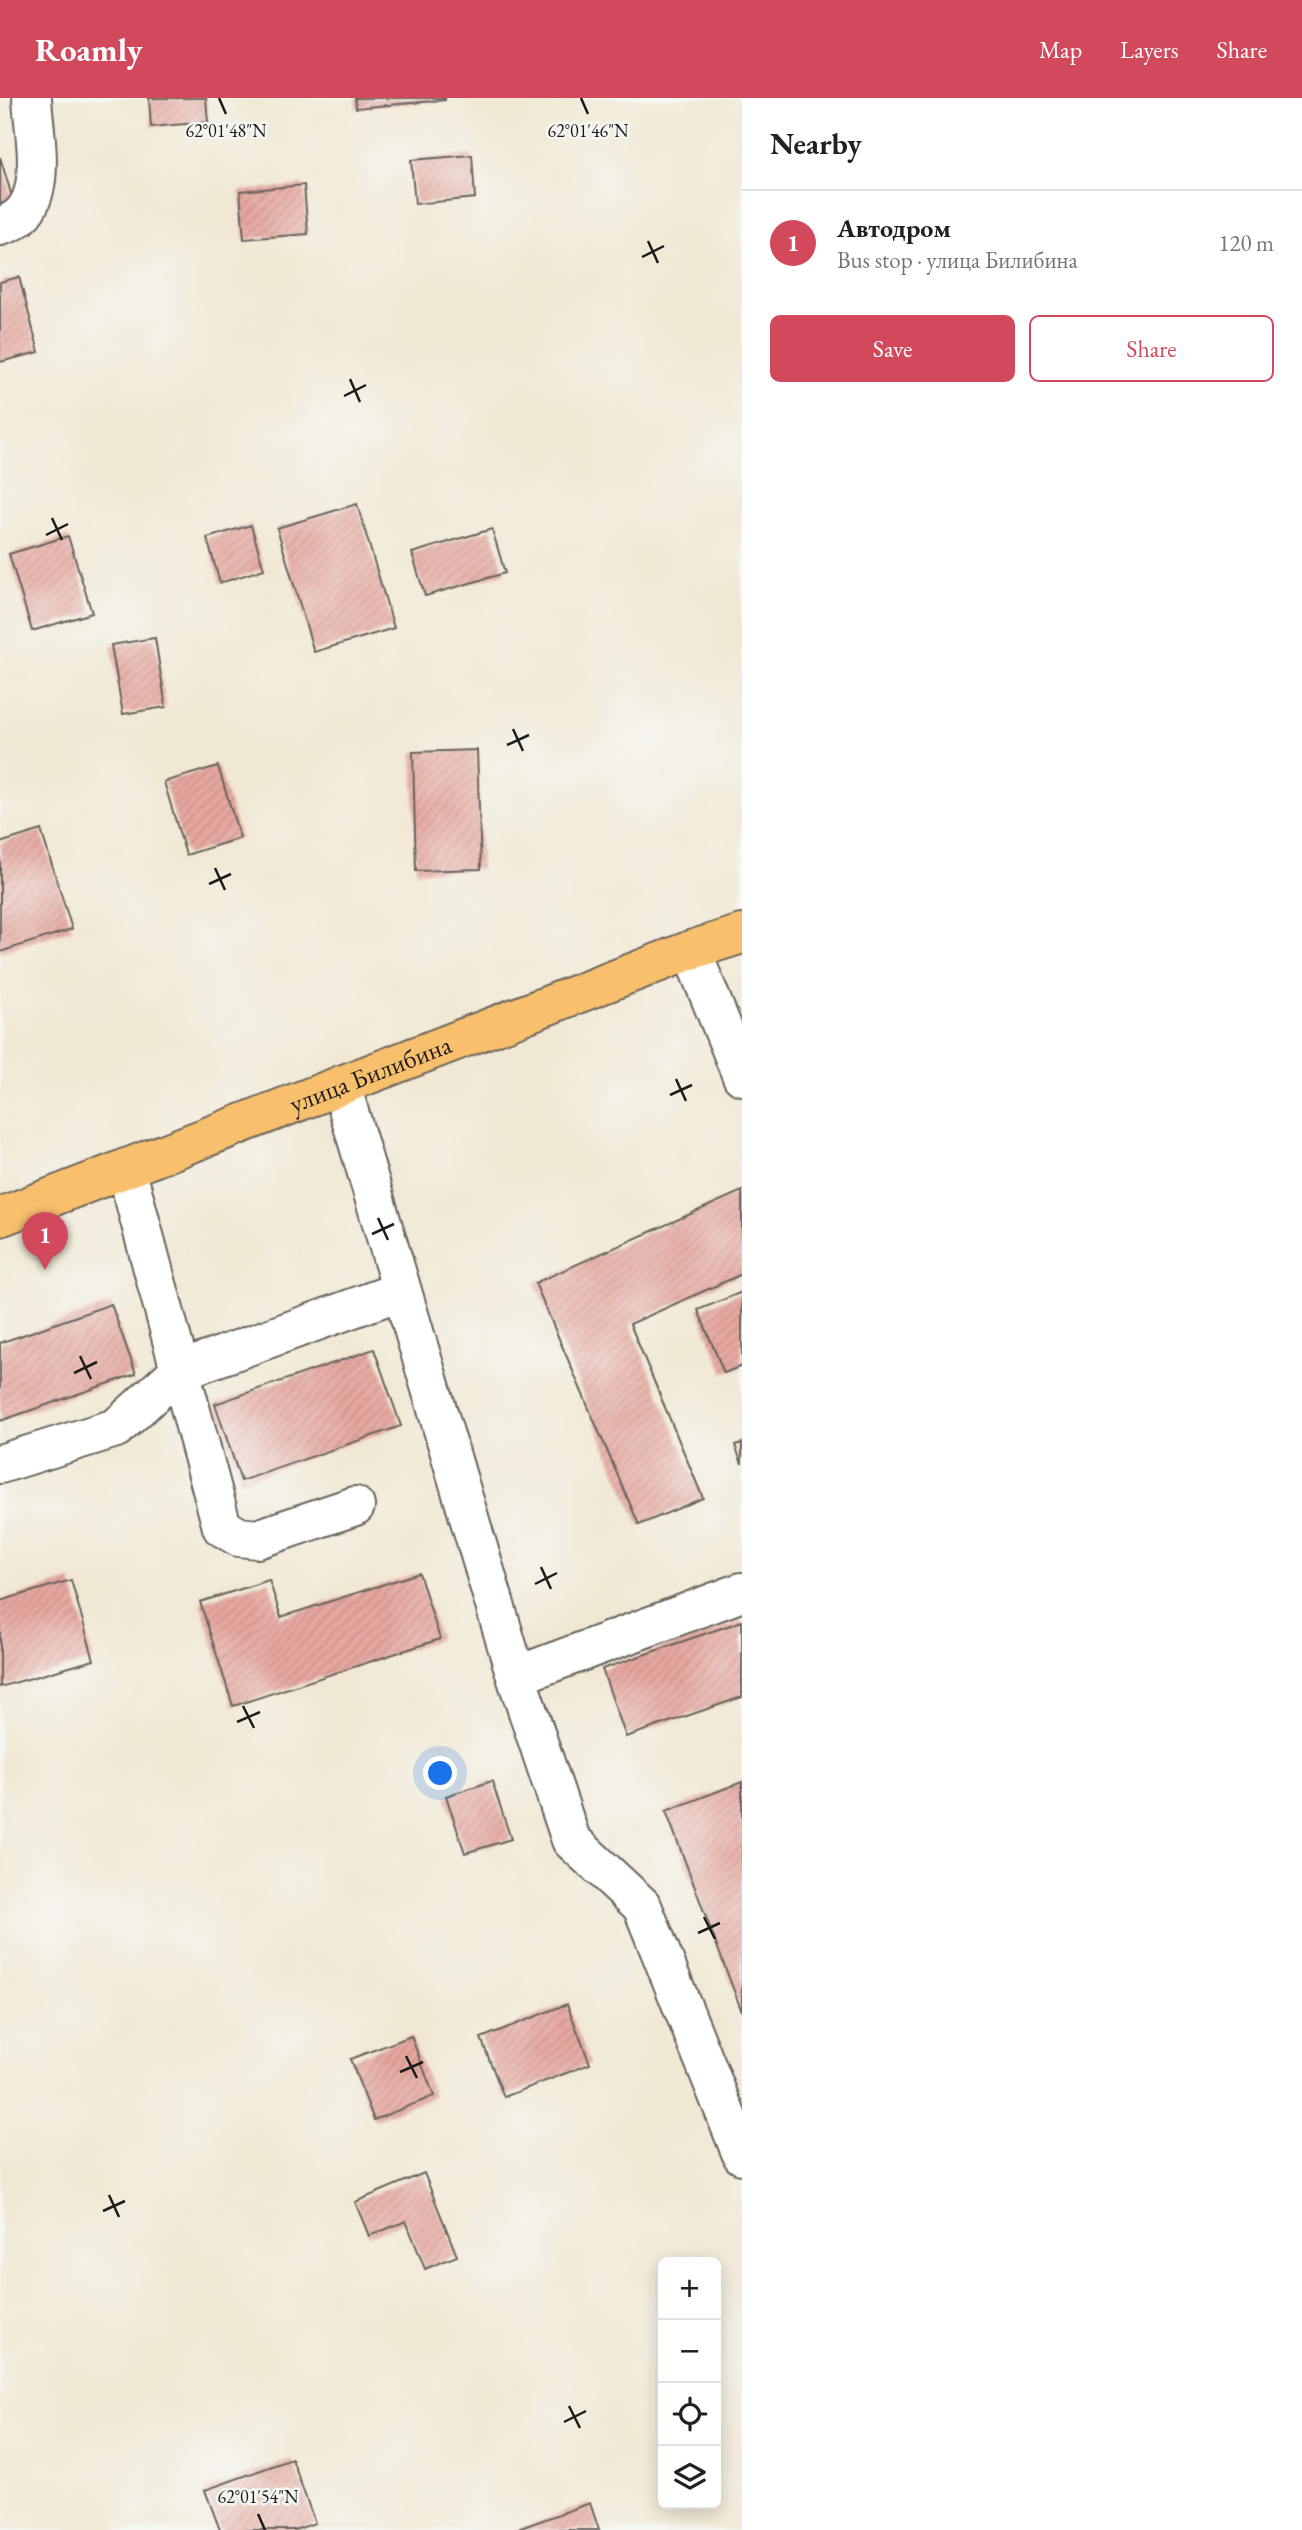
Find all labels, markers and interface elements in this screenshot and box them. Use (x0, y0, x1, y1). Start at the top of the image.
text: Roamly (35, 28, 143, 71)
text: Map (1039, 34, 1082, 65)
text: Layers (1120, 34, 1179, 65)
text: Share (1217, 34, 1267, 65)
text: 62°01'48"N (186, 119, 267, 142)
text: 62°01'46"N (548, 119, 629, 142)
text: Nearby (770, 124, 862, 163)
text: Автодром (837, 211, 951, 245)
text: 1 (787, 228, 799, 258)
text: 120 m (1218, 228, 1274, 258)
text: Bus stop · улица Билибина (837, 245, 1078, 275)
button: Save (770, 315, 1015, 382)
button: Share (1029, 315, 1274, 382)
street label: улица Билибина (284, 1027, 457, 1121)
pin: 1 (22, 1212, 68, 1270)
your location (423, 1756, 457, 1790)
map controls (658, 2257, 721, 2509)
button: + (658, 2257, 721, 2320)
button: − (658, 2320, 721, 2383)
button: locate (658, 2383, 721, 2446)
button: layers (658, 2446, 721, 2509)
text: 62°01'54"N (218, 2485, 299, 2508)

